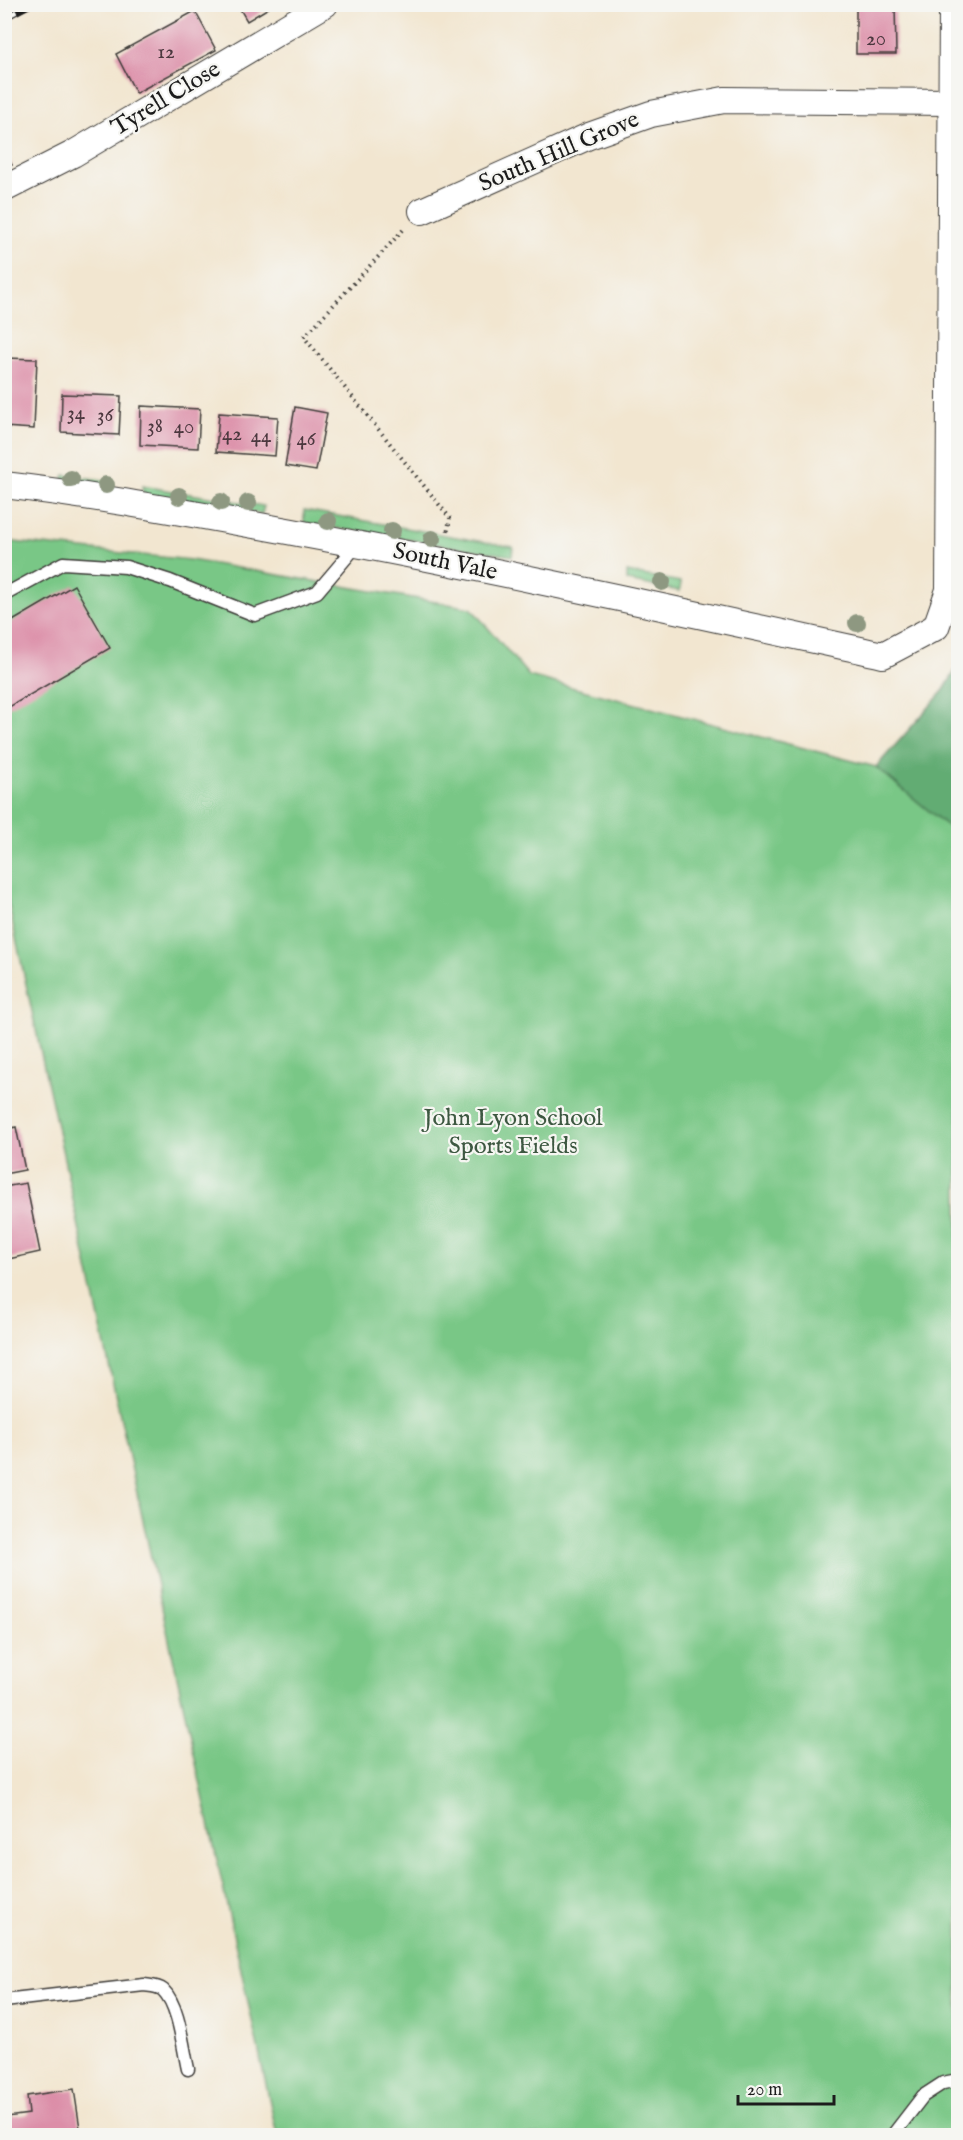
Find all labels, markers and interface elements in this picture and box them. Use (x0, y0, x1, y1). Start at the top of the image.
house number: 20 (866, 26, 886, 53)
house number: 12 (157, 39, 175, 66)
street label: Tyrell Close (106, 54, 226, 144)
street label: South Hill Grove (474, 104, 644, 200)
house number: 34 (67, 400, 86, 427)
house number: 36 (97, 402, 114, 429)
house number: 38 (147, 413, 163, 440)
house number: 40 (174, 414, 194, 441)
house number: 42 (222, 421, 242, 448)
house number: 44 (251, 423, 272, 450)
house number: 46 (296, 426, 317, 453)
street label: South Vale (390, 536, 500, 588)
park label: John Lyon School Sports Fields (420, 1103, 603, 1162)
scale bar (738, 2068, 834, 2106)
text: 20 m (747, 2079, 782, 2102)

